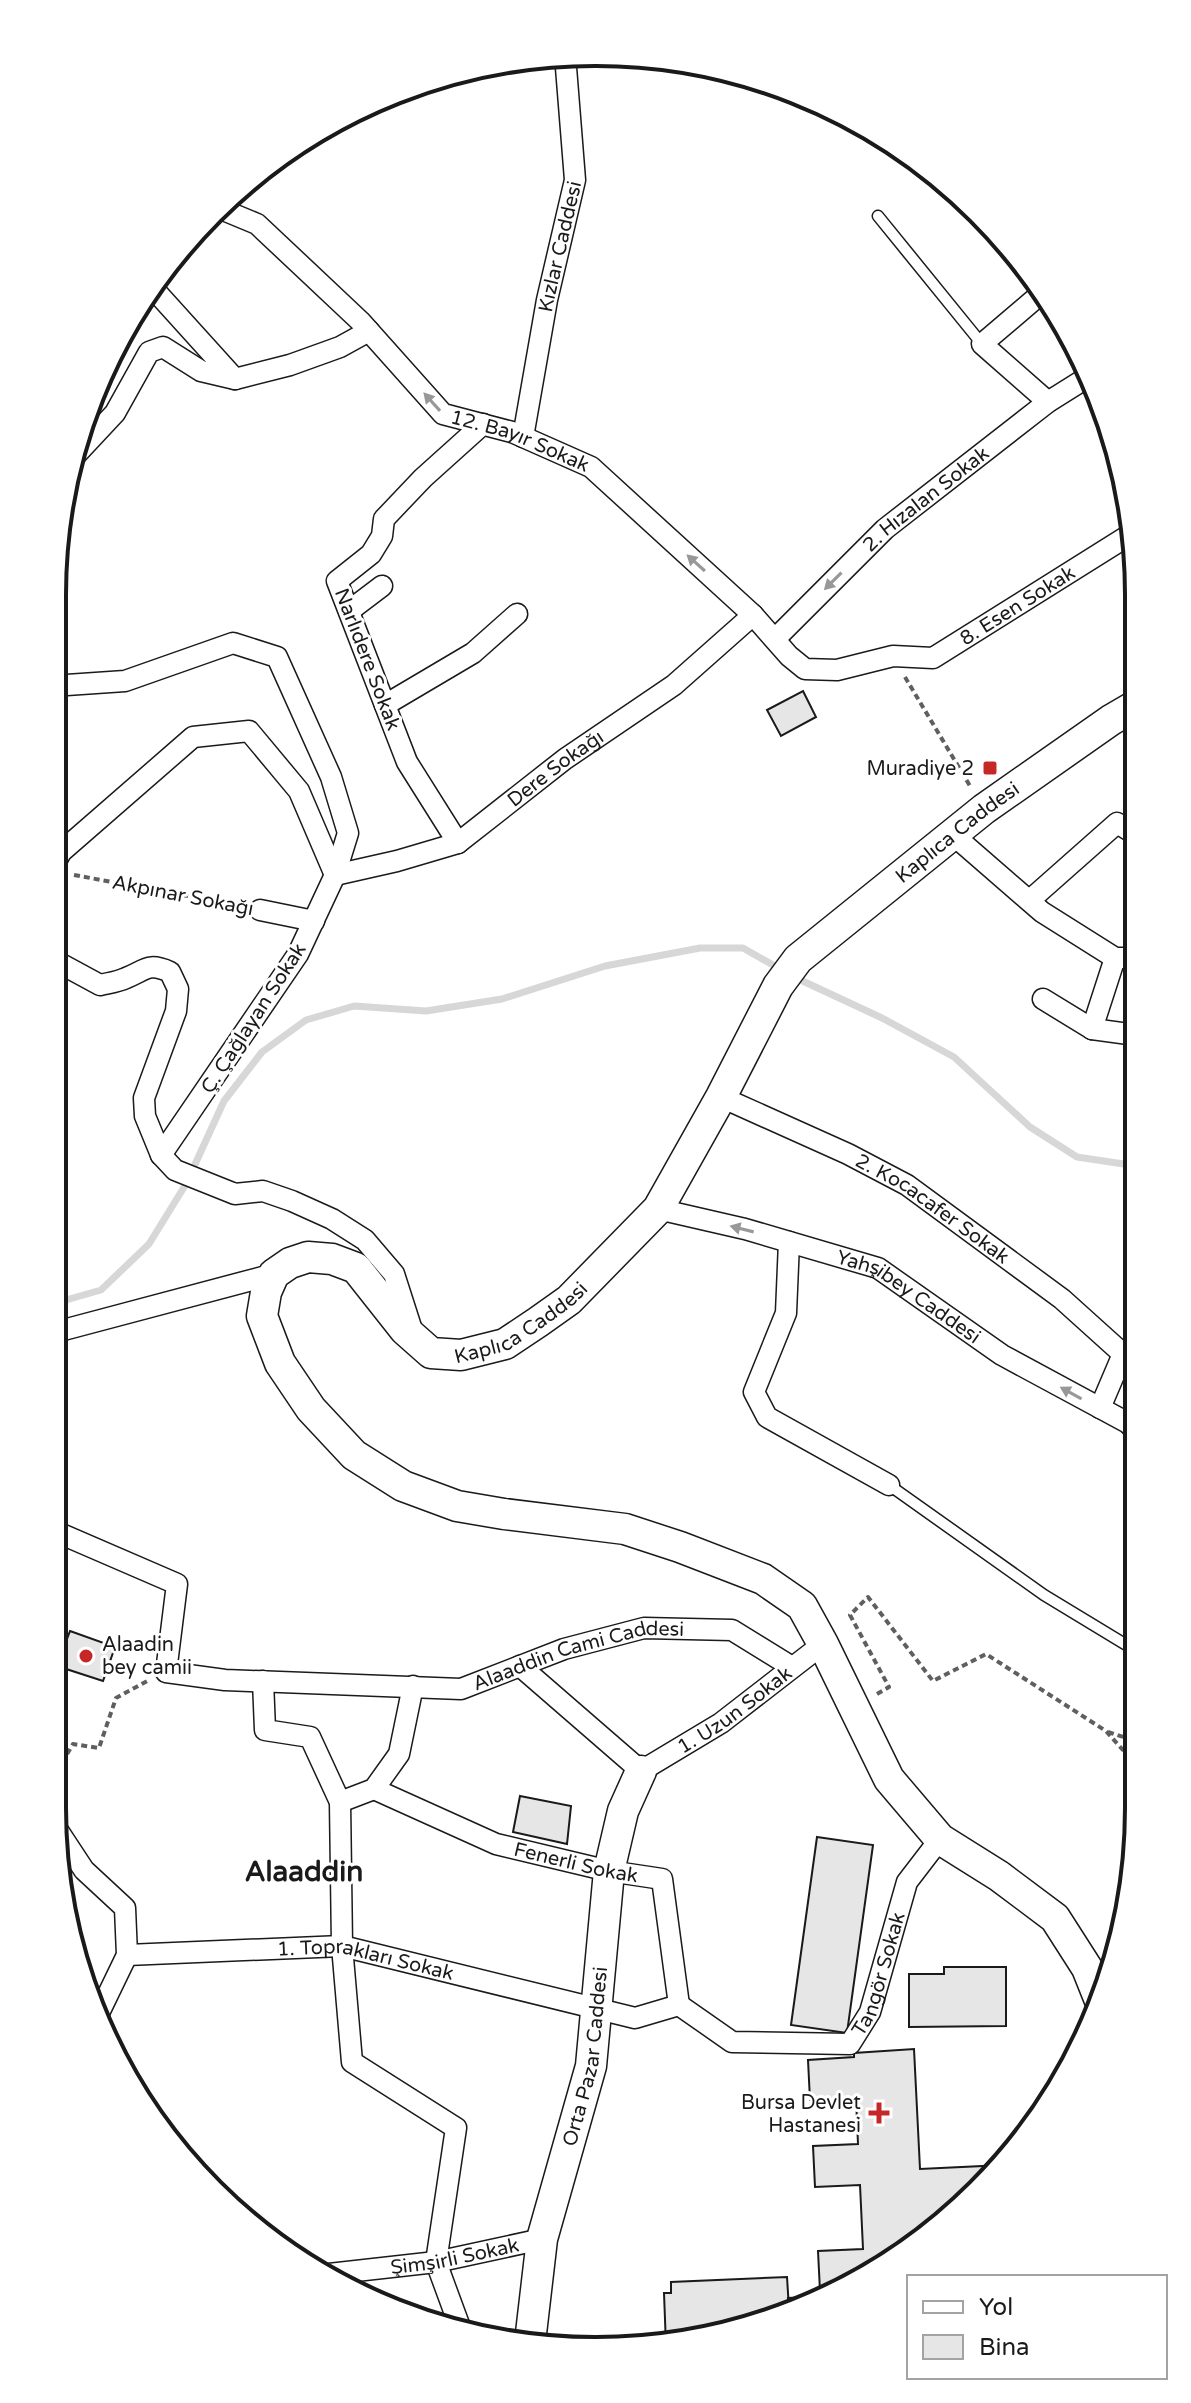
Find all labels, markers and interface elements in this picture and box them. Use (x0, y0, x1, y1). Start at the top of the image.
street label: Kızlar Caddesi (534, 179, 587, 314)
one-way arrow (424, 392, 441, 412)
street label: 12. Bayır Sokak (448, 405, 593, 478)
street label: 2. Hızalan Sokak (858, 442, 994, 557)
one-way arrow (686, 554, 705, 572)
street label: 8. Esen Sokak (956, 561, 1080, 651)
one-way arrow (824, 571, 843, 590)
street label: Narlıdere Sokak (329, 585, 405, 734)
street label: Dere Sokağı (503, 725, 609, 813)
place label: Muradiye 2 (867, 757, 974, 781)
marker: Muradiye 2 (981, 759, 999, 777)
street label: Kaplıca Caddesi (891, 777, 1024, 889)
street label: Akpınar Sokağı (110, 871, 256, 921)
street label: Ç. Çağlayan Sokak (196, 939, 312, 1098)
street label: 2. Kocacafer Sokak (851, 1149, 1014, 1269)
one-way arrow (729, 1222, 754, 1234)
street label: Yahşibey Caddesi (834, 1245, 985, 1349)
street label: Kaplıca Caddesi (452, 1277, 593, 1369)
one-way arrow (1060, 1386, 1083, 1399)
street label: Alaaddin Cami Caddesi (470, 1617, 684, 1696)
place label: Alaadin bey camii (102, 1633, 192, 1680)
marker: Alaadin bey camii (77, 1647, 95, 1665)
street label: 1. Uzun Sokak (673, 1662, 797, 1759)
street label: Fenerli Sokak (511, 1838, 640, 1888)
district label: Alaaddin (245, 1855, 363, 1889)
street label: Tangör Sokak (847, 1909, 911, 2041)
street label: 1. Toprakları Sokak (276, 1935, 456, 1986)
street label: Orta Pazar Caddesi (558, 1966, 613, 2149)
place label: Bursa Devlet Hastanesi (741, 2091, 861, 2138)
marker: Bursa Devlet Hastanesi (868, 2102, 890, 2124)
street label: Şimşirli Sokak (389, 2233, 521, 2280)
legend (907, 2275, 1167, 2379)
text: Yol (979, 2293, 1013, 2322)
text: Bina (979, 2333, 1030, 2362)

